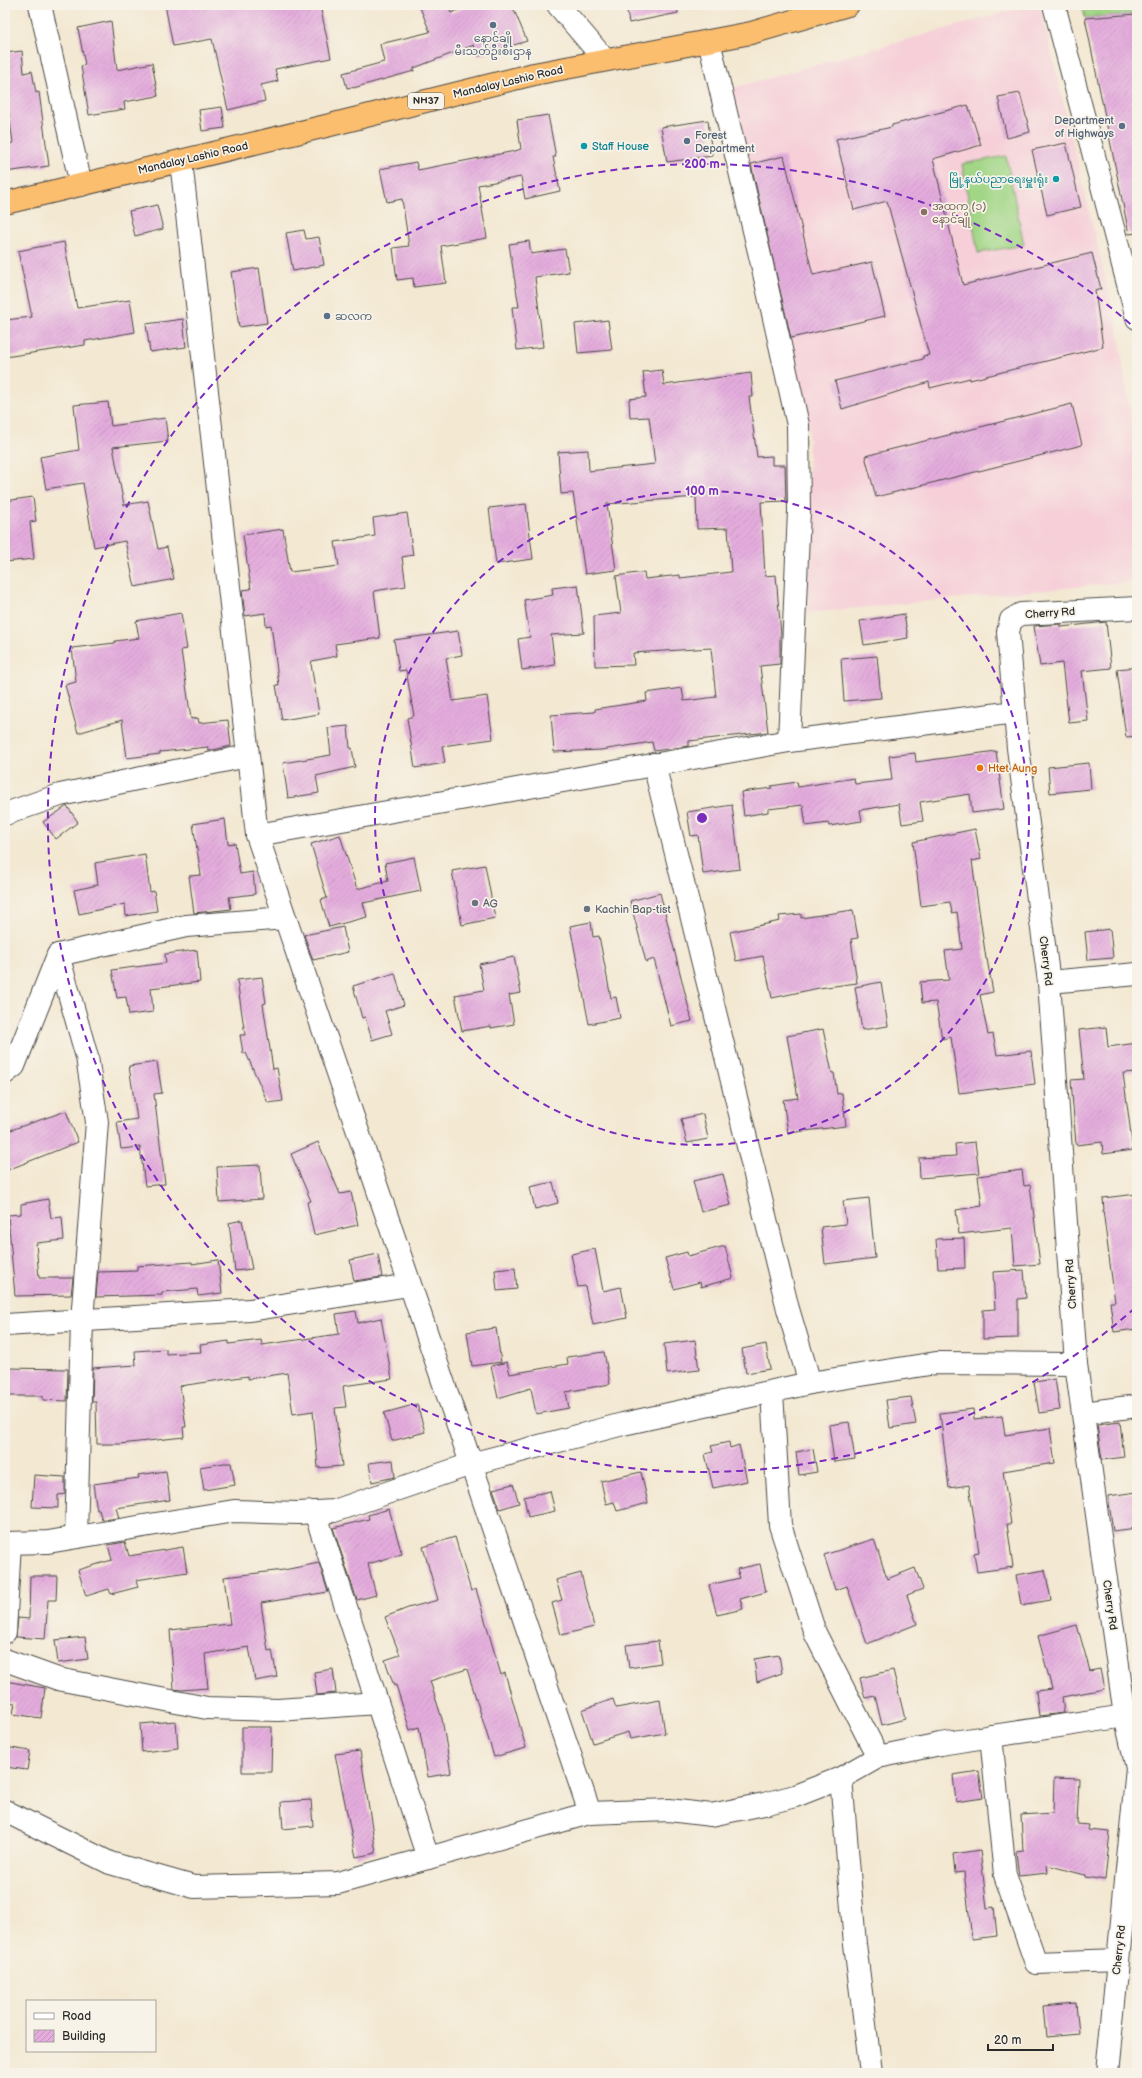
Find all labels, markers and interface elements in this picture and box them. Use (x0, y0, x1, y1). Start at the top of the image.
marker: နောင်ချို မီးသတ်ဦးစီးဌာန (488, 20, 498, 30)
place label: နောင်ချို မီးသတ်ဦးစီးဌာန (455, 31, 531, 60)
street label: Mandalay Lashio Road (452, 63, 564, 101)
road number: NH37 (408, 93, 444, 109)
place label: Department of Highways (1054, 114, 1115, 140)
marker: Department of Highways (1117, 121, 1127, 131)
place label: Forest Department (695, 129, 755, 155)
marker: Forest Department (682, 136, 692, 146)
street label: Mandalay Lashio Road (137, 139, 249, 177)
place label: Staff House (592, 140, 650, 153)
marker: Staff House (579, 141, 589, 151)
text: 200 m (684, 157, 720, 172)
place label: မြို့နယ်ပညာရေးမှူးရုံး (949, 172, 1048, 188)
marker: မြို့နယ်ပညာရေးမှူးရုံး (1051, 174, 1061, 184)
place label: အထက (၁) နောင်ချို (932, 200, 986, 228)
marker: အထက (၁) နောင်ချို (919, 207, 929, 217)
place label: ဆလက (335, 310, 372, 323)
marker: ဆလက (322, 311, 332, 321)
text: 100 m (685, 484, 719, 499)
street label: Cherry Rd (1024, 605, 1076, 621)
place label: Htet Aung (988, 762, 1037, 775)
marker: Htet Aung (975, 763, 985, 773)
centre of rings (695, 811, 709, 825)
place label: AG (483, 897, 498, 910)
marker: AG (470, 898, 480, 908)
place label: Kachin Bap-tist (595, 903, 671, 916)
marker: Kachin Bap-tist (582, 904, 592, 914)
street label: Cherry Rd (1036, 935, 1056, 987)
street label: Cherry Rd (1063, 1258, 1079, 1310)
street label: Cherry Rd (1100, 1579, 1120, 1631)
street label: Cherry Rd (1110, 1924, 1128, 1976)
legend (26, 2000, 156, 2052)
text: Road (62, 2009, 91, 2024)
scale bar (988, 2026, 1053, 2052)
text: Building (62, 2029, 106, 2044)
text: 20 m (994, 2033, 1021, 2048)

